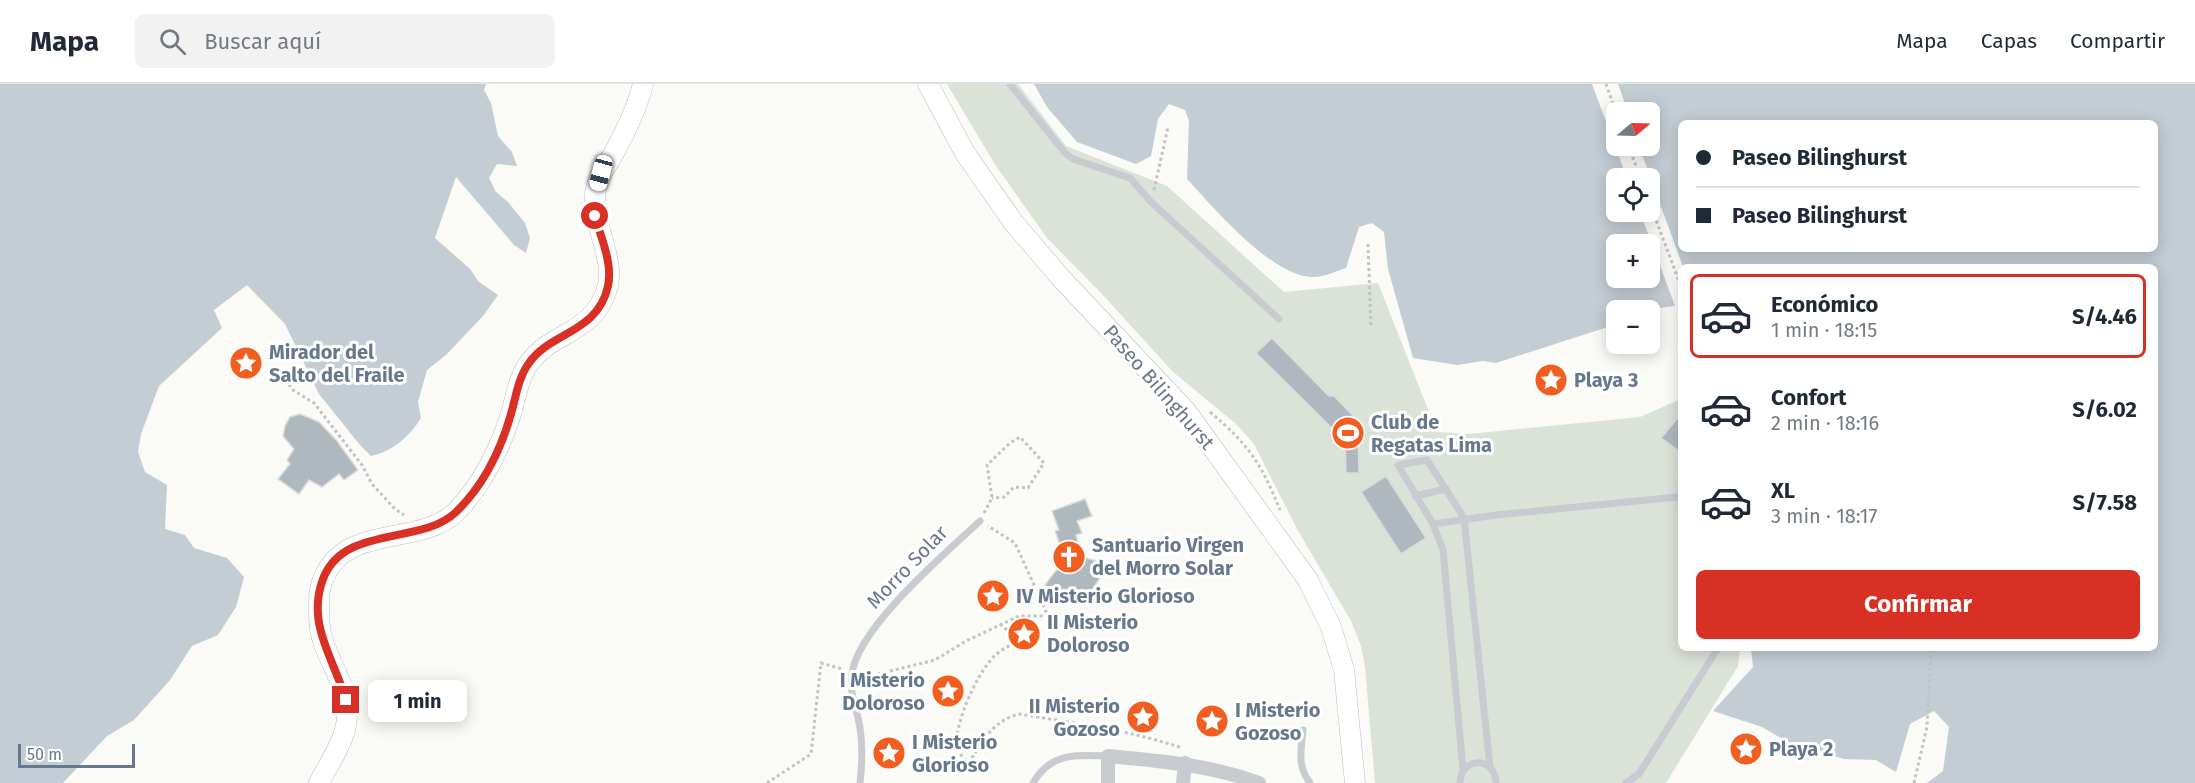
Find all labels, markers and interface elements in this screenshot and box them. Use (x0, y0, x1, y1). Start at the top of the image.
search box (135, 14, 555, 68)
text: Mapa (30, 25, 99, 58)
icon: search (156, 25, 189, 58)
text: Buscar aquí (204, 28, 321, 55)
text: Mapa (1896, 28, 1948, 54)
text: Capas (1981, 28, 2037, 54)
text: Compartir (2070, 28, 2165, 54)
north arrow (1606, 102, 1660, 156)
map controls (1606, 102, 1660, 354)
text: Paseo Bilinghurst (1732, 144, 1907, 171)
car (588, 153, 614, 193)
button: locate (1606, 168, 1660, 222)
route start (581, 202, 608, 229)
text: Paseo Bilinghurst (1732, 202, 1907, 229)
button: + (1606, 234, 1660, 288)
icon: car (1699, 289, 1753, 343)
text: Económico (1771, 291, 1878, 318)
button: − (1606, 300, 1660, 354)
text: S/4.46 (2072, 303, 2137, 330)
text: 1 min · 18:15 (1771, 318, 1877, 342)
street label: Paseo Bilinghurst (1098, 320, 1220, 455)
place label: Mirador del Salto del Fraile (269, 340, 404, 387)
place icon: Mirador del Salto del Fraile (228, 345, 264, 381)
place icon: Playa 3 (1533, 362, 1569, 398)
place label: Playa 3 (1574, 368, 1638, 392)
icon: car (1699, 382, 1753, 436)
text: Confort (1771, 384, 1847, 411)
text: S/6.02 (2072, 396, 2137, 423)
place label: Club de Regatas Lima (1371, 410, 1492, 457)
text: 2 min · 18:16 (1771, 411, 1879, 435)
sports icon: Club de Regatas Lima (1330, 415, 1366, 451)
icon: car (1699, 475, 1753, 529)
text: XL (1771, 477, 1795, 504)
text: S/7.58 (2073, 489, 2137, 516)
text: 3 min · 18:17 (1771, 504, 1877, 528)
street label: Morro Solar (862, 520, 953, 613)
place label: Santuario Virgen del Morro Solar (1092, 533, 1244, 580)
church icon: Santuario Virgen del Morro Solar (1051, 539, 1087, 575)
button: Confirmar (1696, 570, 2140, 639)
place icon: IV Misterio Glorioso (975, 578, 1011, 614)
place label: IV Misterio Glorioso (1016, 584, 1195, 608)
place label: II Misterio Doloroso (1047, 610, 1139, 657)
place icon: II Misterio Doloroso (1006, 616, 1042, 652)
place label: I Misterio Doloroso (840, 668, 925, 715)
place icon: I Misterio Doloroso (930, 673, 966, 709)
callout: 1 min (367, 679, 466, 721)
route end (332, 686, 359, 713)
text: 1 min (393, 689, 442, 713)
place label: II Misterio Gozoso (1029, 694, 1120, 741)
place label: I Misterio Gozoso (1235, 698, 1321, 745)
place icon: II Misterio Gozoso (1125, 699, 1161, 735)
place icon: I Misterio Gozoso (1194, 703, 1230, 739)
place label: I Misterio Glorioso (912, 730, 998, 777)
place icon: Playa 2 (1728, 731, 1764, 767)
place icon: I Misterio Glorioso (871, 735, 907, 771)
place label: Playa 2 (1769, 737, 1833, 761)
scale bar (18, 741, 135, 768)
text: 50 m (27, 745, 62, 764)

